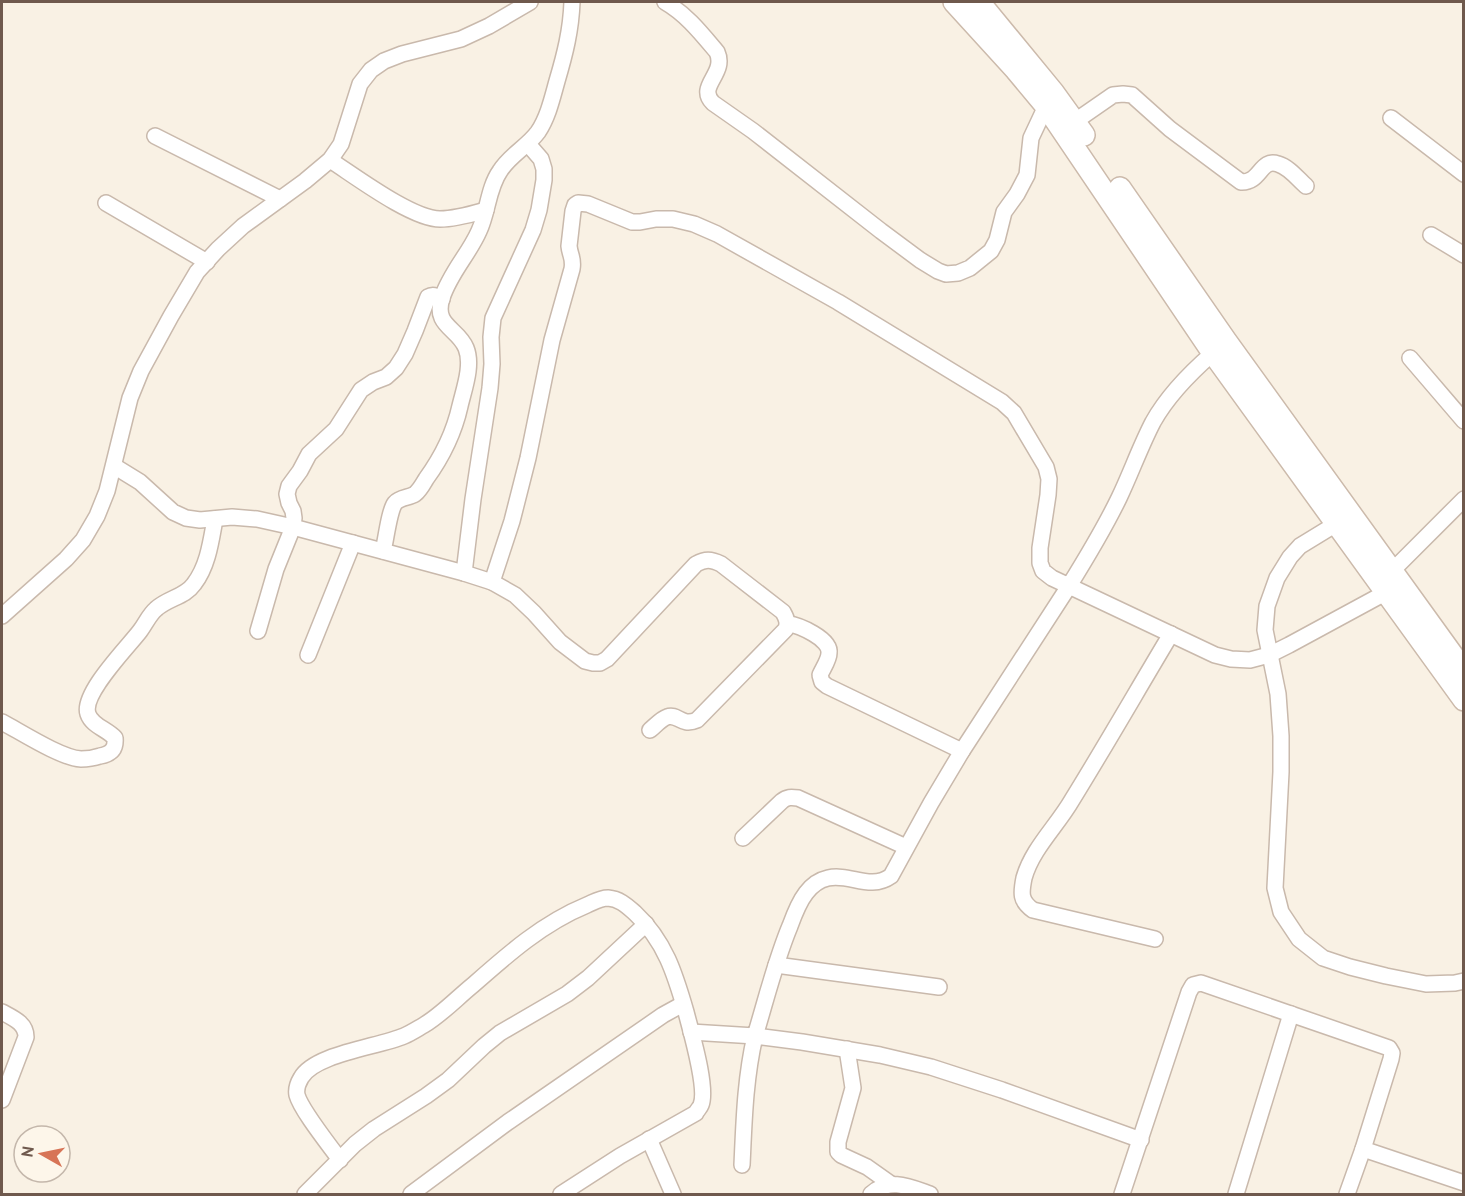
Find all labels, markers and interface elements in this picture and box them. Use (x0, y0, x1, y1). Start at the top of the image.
north arrow (12, 1124, 72, 1184)
text: N (16, 1145, 38, 1158)

